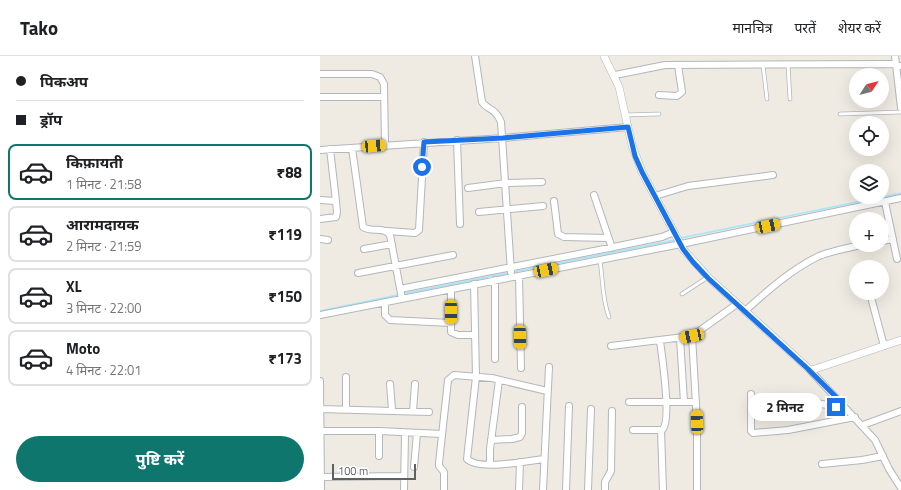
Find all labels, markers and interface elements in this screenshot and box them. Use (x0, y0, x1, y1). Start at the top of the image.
text: Tako (20, 13, 58, 42)
text: मानचित्र (732, 17, 772, 38)
text: परतें (794, 17, 816, 38)
text: शेयर करें (838, 17, 881, 38)
north arrow (849, 68, 889, 108)
map controls (849, 68, 889, 300)
text: पिकअप (40, 70, 88, 93)
text: ड्रॉप (40, 108, 62, 131)
button: locate (849, 116, 889, 156)
car (362, 139, 386, 153)
text: किफ़ायती (66, 151, 123, 174)
icon: car (18, 154, 54, 190)
route start (413, 158, 431, 176)
text: ₹88 (277, 161, 302, 184)
button: layers (849, 164, 889, 204)
text: 1 मिनट · 21:58 (66, 174, 142, 194)
button: + (849, 212, 889, 252)
text: आरामदायक (66, 213, 139, 236)
icon: car (18, 216, 54, 252)
car (755, 218, 781, 234)
text: ₹119 (268, 223, 302, 246)
text: 2 मिनट · 21:59 (66, 236, 142, 256)
button: − (849, 260, 889, 300)
car (533, 262, 559, 278)
text: XL (66, 275, 82, 298)
icon: car (18, 278, 54, 314)
text: ₹150 (268, 285, 302, 308)
text: 3 मिनट · 22:00 (66, 298, 142, 318)
car (445, 300, 457, 324)
car (514, 325, 526, 349)
car (679, 328, 705, 344)
text: Moto (66, 337, 100, 360)
icon: car (18, 340, 54, 376)
text: ₹173 (268, 347, 302, 370)
text: 4 मिनट · 22:01 (66, 360, 142, 380)
callout: 2 मिनट (748, 393, 822, 421)
text: 2 मिनट (766, 397, 804, 417)
route end (827, 398, 845, 416)
car (691, 410, 703, 434)
button: पुष्टि करें (16, 436, 304, 482)
scale bar (332, 462, 416, 481)
text: 100 m (338, 463, 368, 479)

